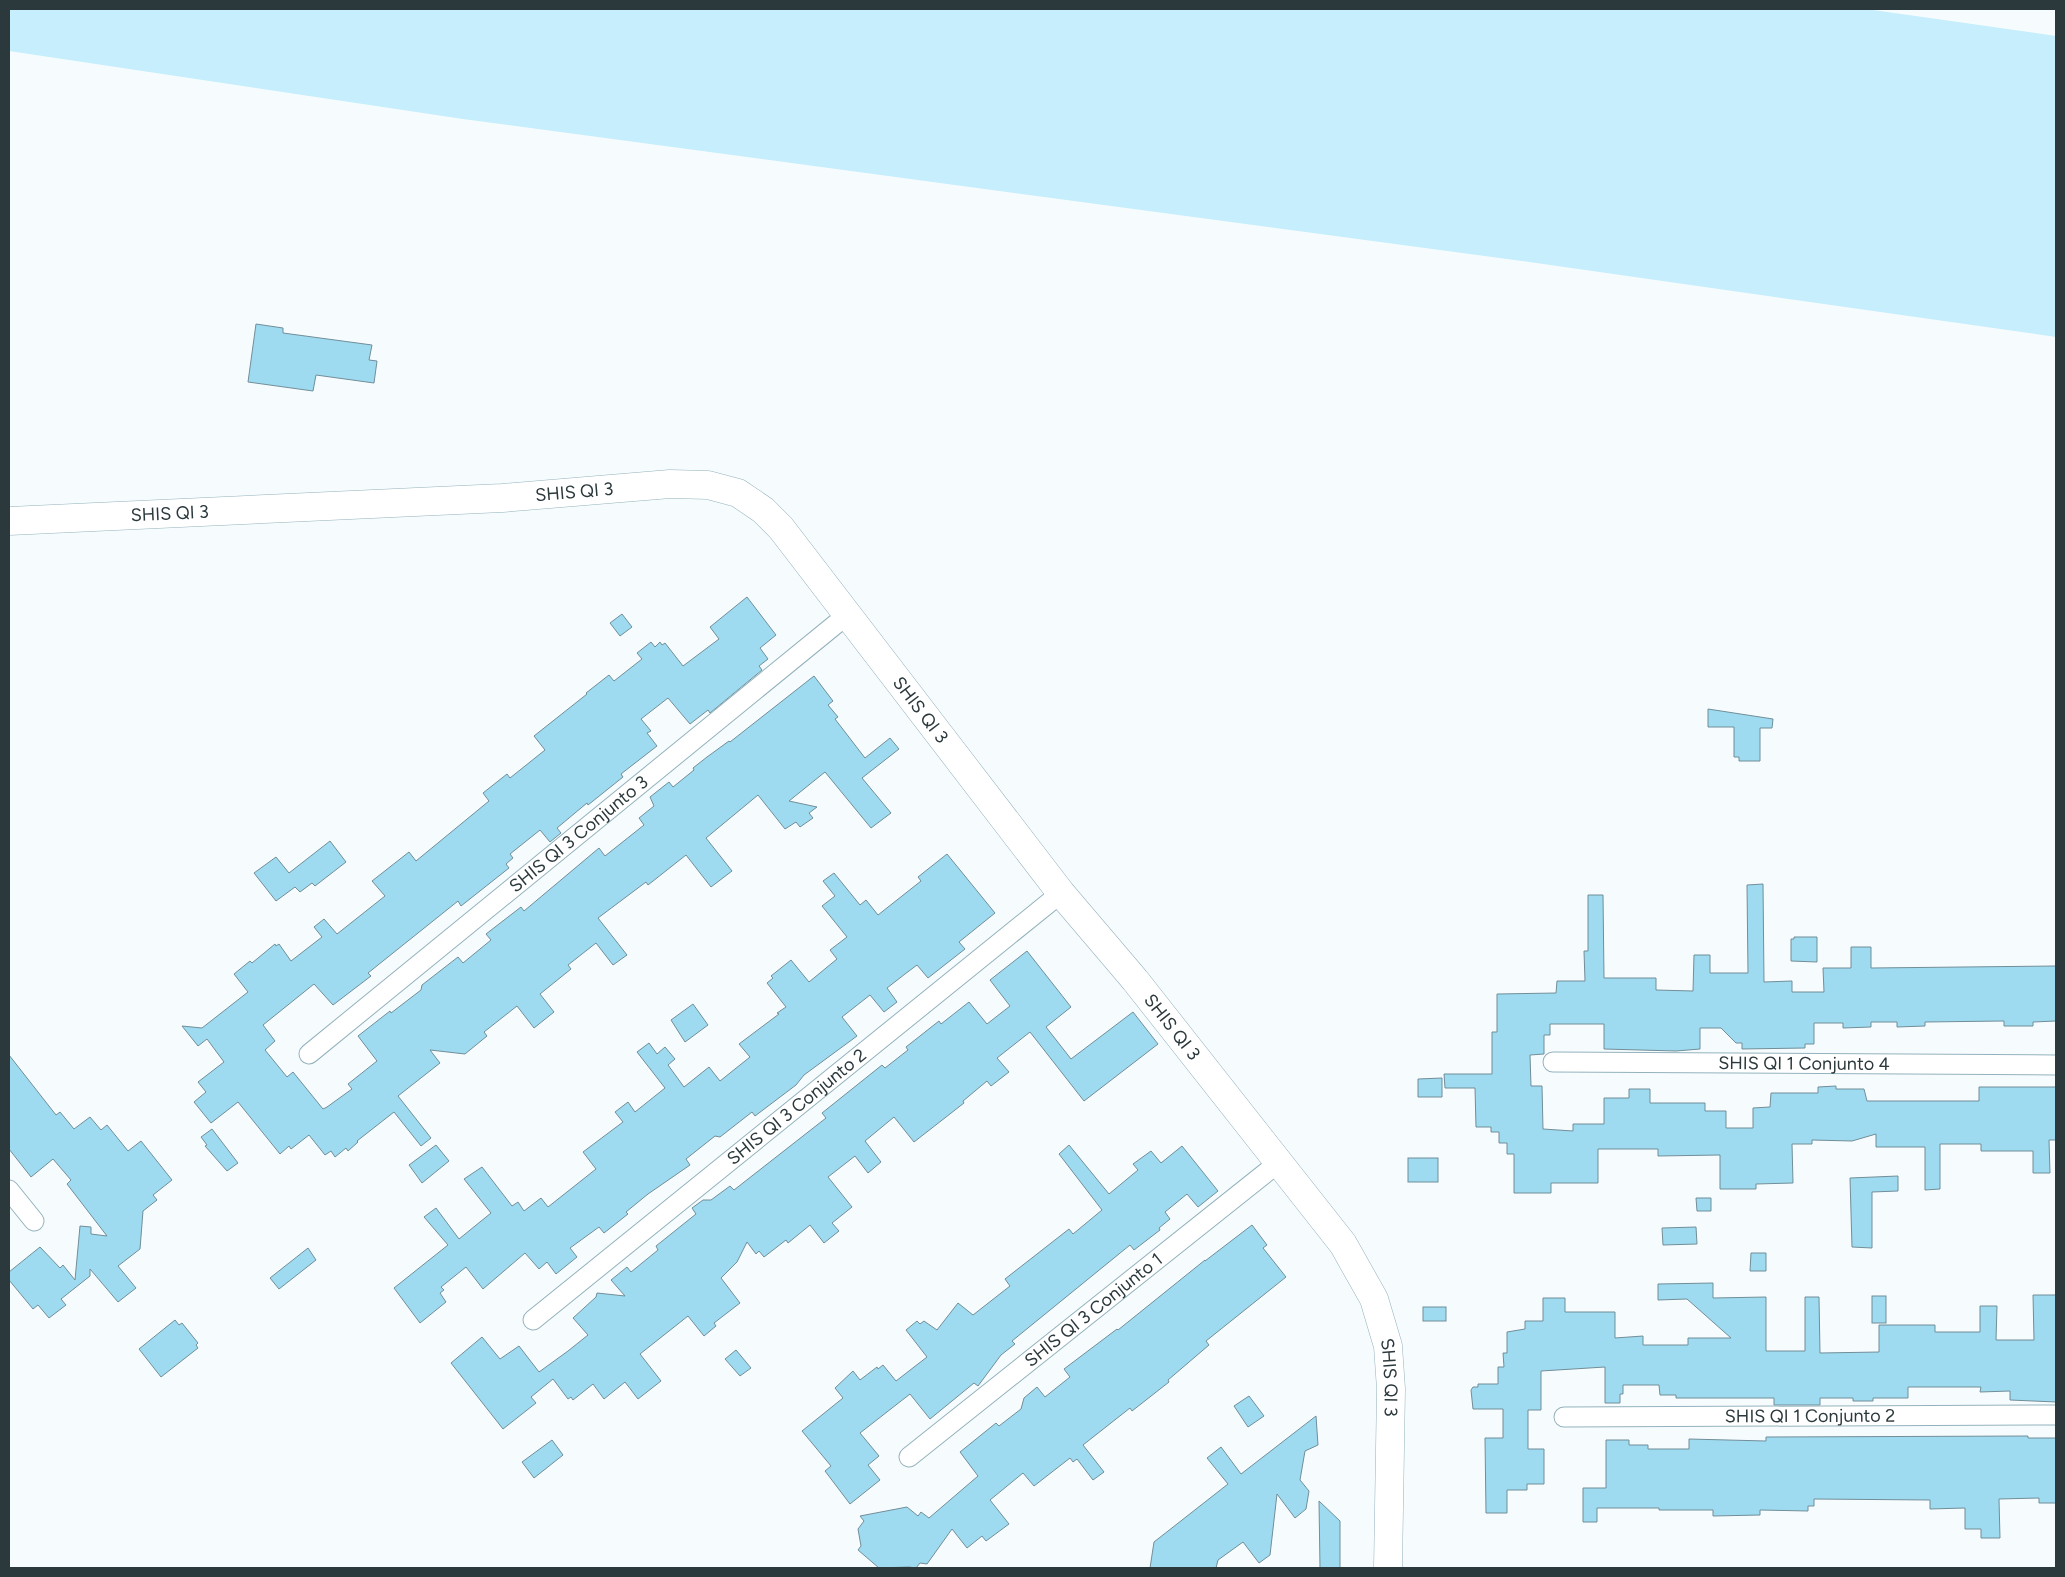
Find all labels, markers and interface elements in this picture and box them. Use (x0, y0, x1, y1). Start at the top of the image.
street label: SHIS QI 3 (534, 478, 614, 506)
street label: SHIS QI 3 (130, 501, 209, 526)
street label: SHIS QI 3 (888, 672, 953, 748)
street label: SHIS QI 3 Conjunto 3 (505, 771, 652, 897)
street label: SHIS QI 3 (1139, 990, 1205, 1065)
street label: SHIS QI 3 Conjunto 2 (722, 1044, 871, 1170)
street label: SHIS QI 1 Conjunto 4 (1718, 1052, 1890, 1075)
street label: SHIS QI 3 Conjunto 1 (1020, 1248, 1167, 1372)
street label: SHIS QI 3 (1375, 1336, 1402, 1417)
street label: SHIS QI 1 Conjunto 2 (1725, 1405, 1895, 1427)

